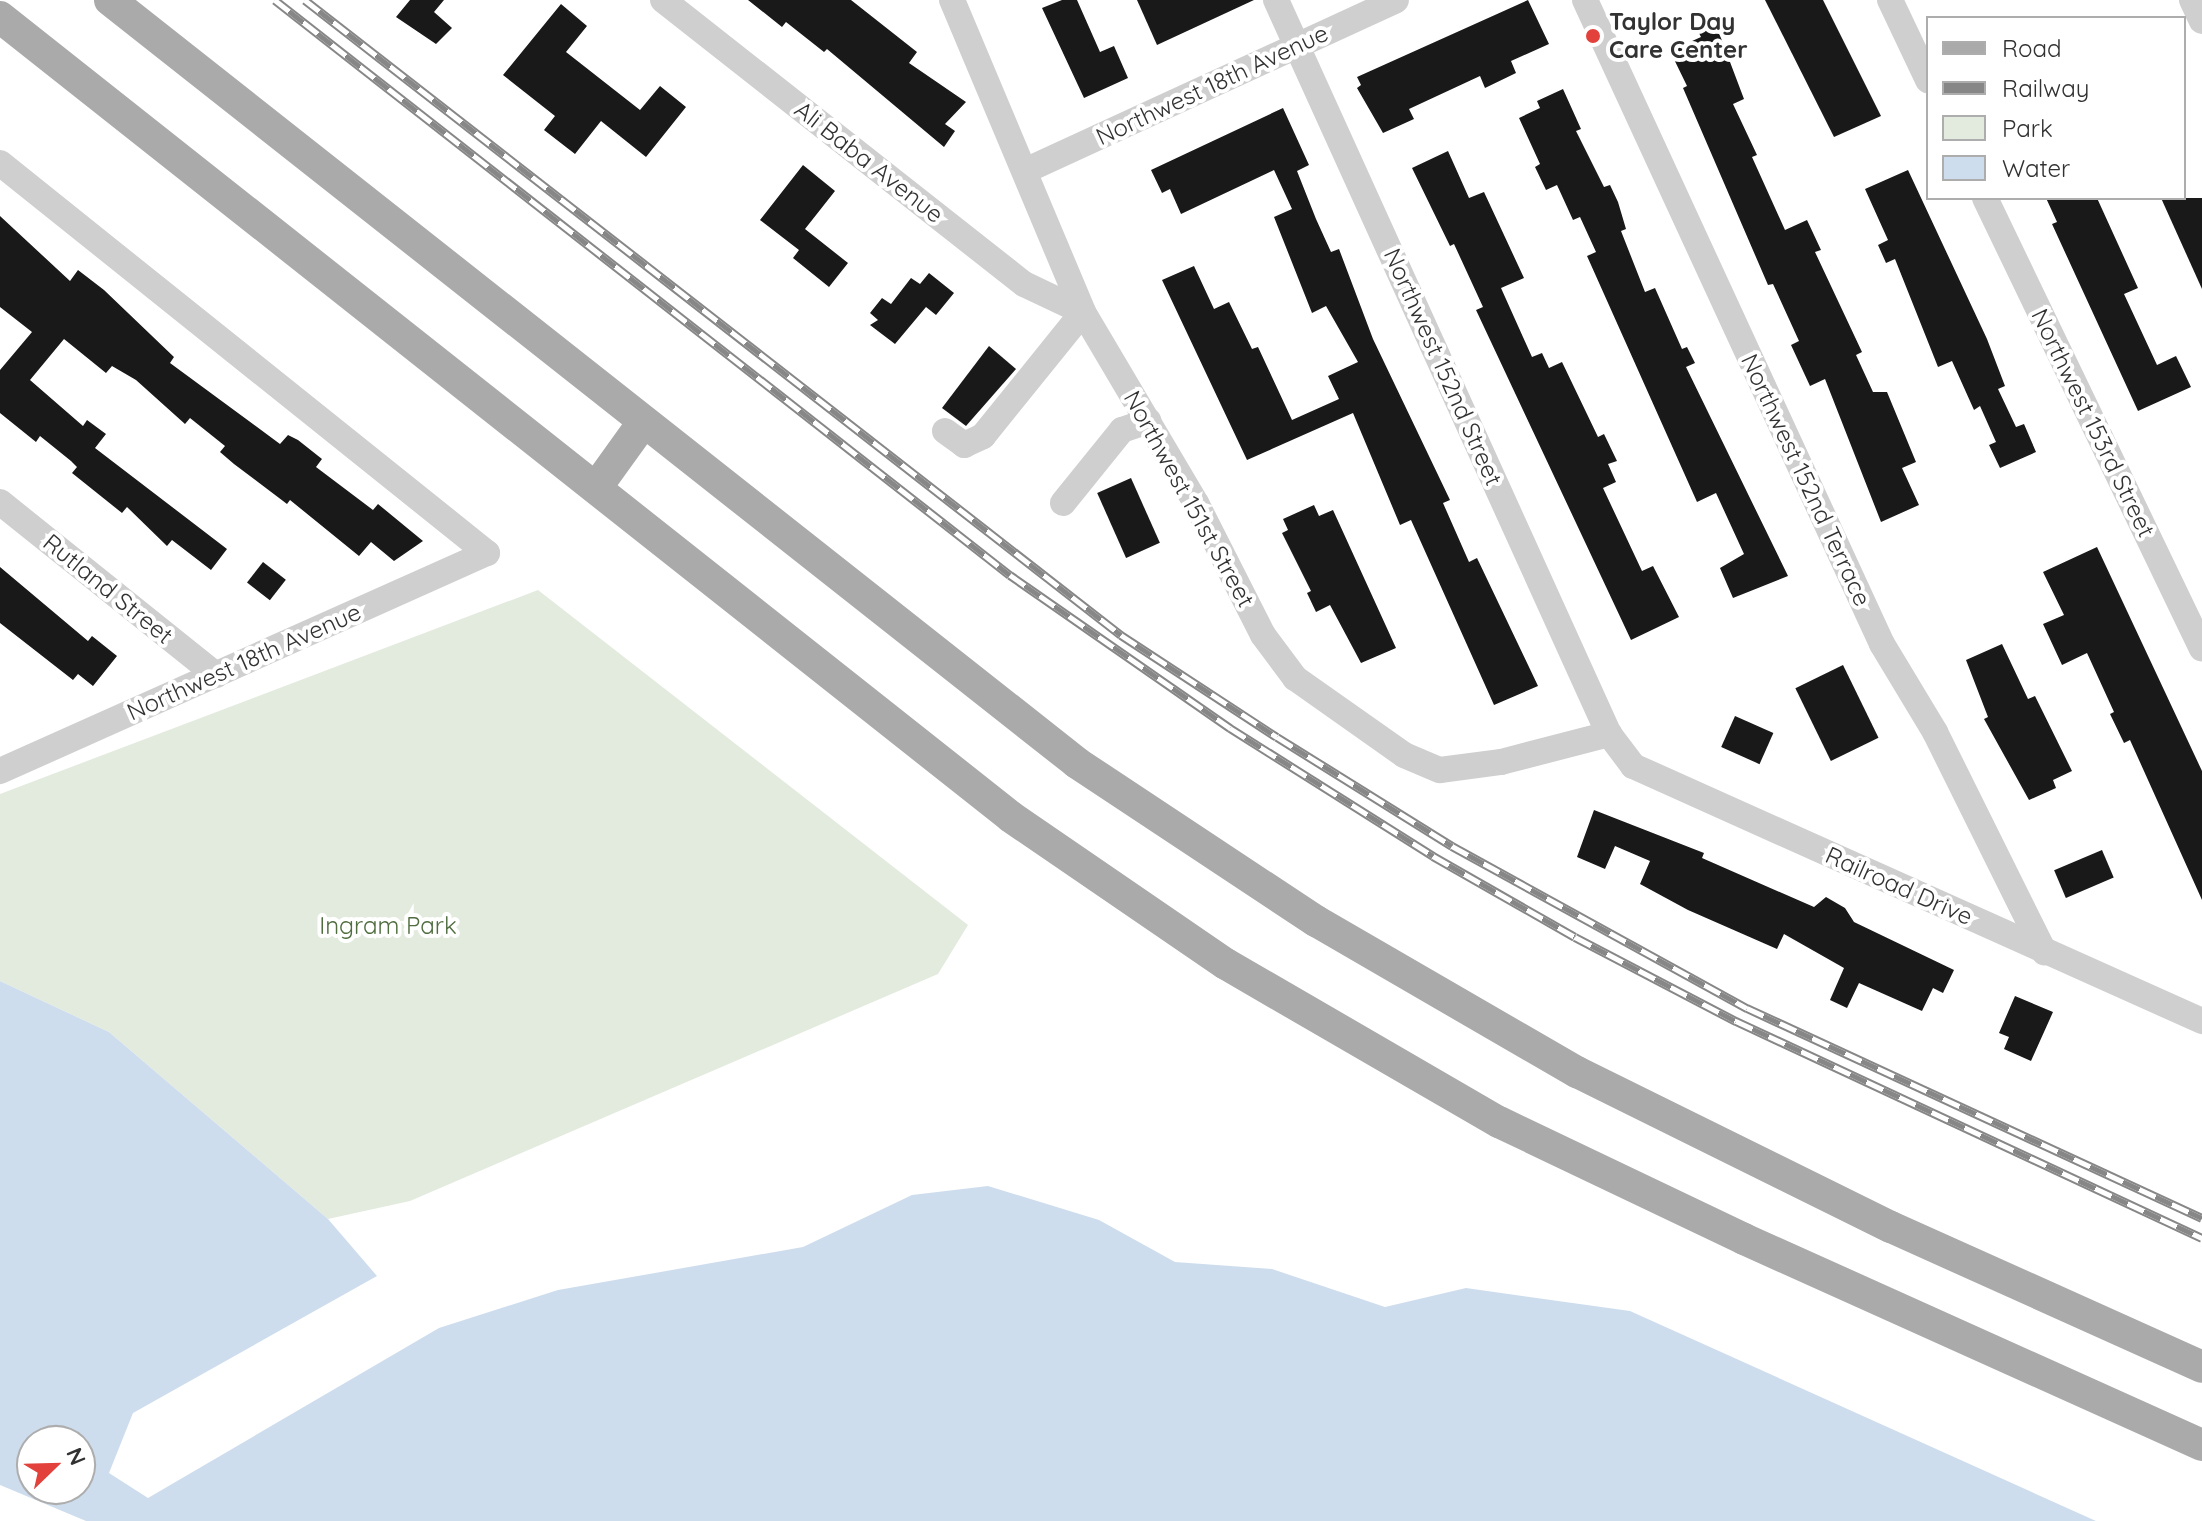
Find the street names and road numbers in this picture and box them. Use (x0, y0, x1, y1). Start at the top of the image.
street label: Northwest 18th Avenue (1091, 19, 1333, 151)
street label: Ali Baba Avenue (789, 95, 949, 229)
street label: Northwest 152nd Street (1378, 244, 1508, 490)
street label: Northwest 153rd Street (2025, 304, 2161, 542)
street label: Northwest 152nd Terrace (1735, 349, 1877, 611)
street label: Northwest 151st Street (1118, 386, 1260, 612)
street label: Rutland Street (37, 528, 179, 650)
street label: Northwest 18th Avenue (123, 597, 365, 727)
street label: Railroad Drive (1821, 841, 1977, 931)

